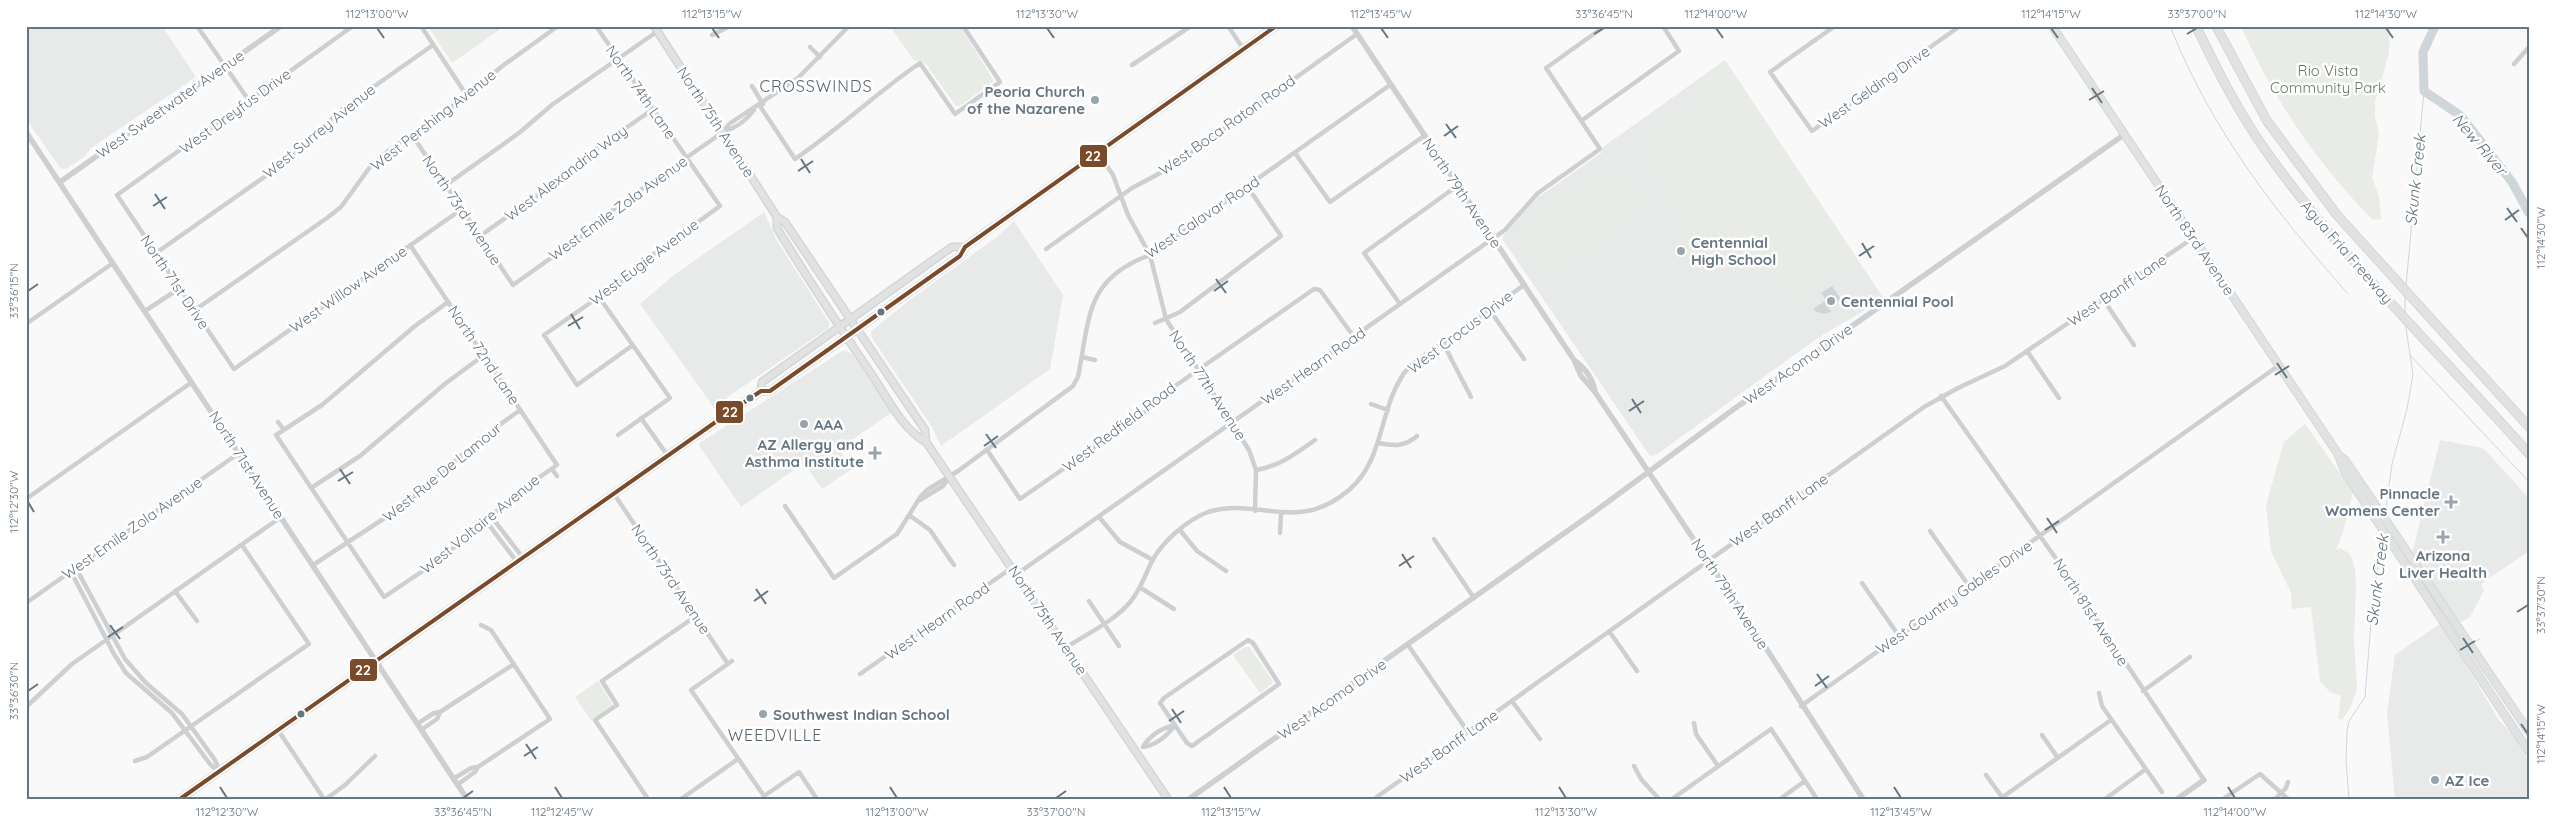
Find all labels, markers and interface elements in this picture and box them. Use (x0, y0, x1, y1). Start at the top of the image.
text: 112°13'00"W (345, 6, 409, 21)
text: 112°13'15"W (682, 6, 742, 21)
text: 112°13'30"W (1016, 6, 1078, 21)
text: 112°13'45"W (1350, 6, 1412, 21)
text: 33°36'45"N (1575, 6, 1633, 21)
text: 112°14'00"W (1685, 6, 1748, 21)
text: 112°14'15"W (2021, 6, 2081, 21)
text: 33°37'00"N (2168, 6, 2226, 21)
text: 112°14'30"W (2355, 6, 2417, 21)
street label: North 74th Lane (602, 41, 680, 143)
street label: West Gelding Drive (1815, 41, 1933, 133)
street label: West Sweetwater Avenue (92, 46, 248, 162)
park label: Rio Vista Community Park (2270, 61, 2386, 97)
street label: North 75th Avenue (673, 63, 759, 181)
street label: West Dreyfus Drive (176, 64, 294, 158)
street label: West Pershing Avenue (366, 65, 500, 175)
street label: West Boca Raton Road (1155, 71, 1299, 179)
district label: CROSSWINDS (760, 76, 872, 96)
street label: West Surrey Avenue (259, 80, 379, 182)
place label: Peoria Church of the Nazarene (967, 82, 1085, 118)
marker: Peoria Church of the Nazarene (1089, 94, 1101, 106)
water label: New River (2448, 109, 2513, 180)
street label: West Alexandria Way (501, 121, 631, 225)
water label: Skunk Creek (2400, 132, 2430, 227)
street label: North 79th Avenue (1418, 134, 1506, 252)
line badge: 22 (1079, 144, 1108, 168)
text: 22 (1085, 147, 1101, 165)
street label: North 73rd Avenue (418, 151, 506, 269)
street label: West Emile Zola Avenue (545, 151, 691, 265)
street label: West Calavar Road (1141, 172, 1263, 262)
street label: North 83rd Avenue (2151, 181, 2239, 299)
street label: Agua Fria Freeway (2297, 196, 2397, 308)
text: 112°14'30"W (2533, 207, 2548, 269)
street label: West Eugie Avenue (586, 215, 702, 309)
street label: North 71st Drive (136, 231, 214, 333)
place label: Centennial High School (1691, 233, 1776, 269)
street label: West Willow Avenue (286, 241, 410, 337)
marker: Centennial High School (1675, 245, 1687, 257)
street label: West Banff Lane (2064, 250, 2170, 330)
text: 33°36'15"N (6, 263, 21, 319)
street label: West Crocus Drive (1404, 286, 1516, 378)
place label: Centennial Pool (1841, 292, 1954, 311)
marker: Centennial Pool (1825, 295, 1837, 307)
street label: North 72nd Lane (444, 302, 524, 408)
unlabelled marker (876, 307, 886, 317)
street label: West Acoma Drive (1740, 319, 1856, 409)
street label: West Hearn Road (1257, 323, 1369, 409)
street label: North 77th Avenue (1165, 326, 1251, 444)
street label: West Redfield Road (1058, 378, 1180, 476)
unlabelled marker (745, 393, 755, 403)
line badge: 22 (715, 400, 744, 424)
text: 22 (722, 403, 738, 421)
street label: North 71st Avenue (205, 407, 289, 523)
place label: AAA (814, 415, 843, 434)
street label: West Rue De Lamour (379, 418, 505, 526)
marker: AAA (798, 418, 810, 430)
place label: AZ Allergy and Asthma Institute (745, 435, 864, 471)
marker: AZ Allergy and Asthma Institute (868, 446, 882, 460)
street label: West Banff Lane (1726, 469, 1832, 551)
text: 112°12'30"W (6, 470, 21, 533)
street label: West Voltaire Avenue (417, 470, 543, 578)
street label: West Emile Zola Avenue (58, 472, 206, 584)
place label: Pinnacle Womens Center (2325, 484, 2440, 520)
marker: Pinnacle Womens Center (2444, 495, 2458, 509)
street label: North 73rd Avenue (627, 520, 715, 638)
marker: Arizona Liver Health (2436, 530, 2450, 544)
water label: Skunk Creek (2361, 532, 2393, 627)
street label: North 79th Avenue (1687, 535, 1773, 653)
street label: West Country Gables Drive (1872, 536, 2036, 658)
place label: Arizona Liver Health (2399, 546, 2487, 582)
street label: North 81st Avenue (2049, 555, 2133, 669)
street label: North 75th Avenue (1004, 561, 1092, 679)
text: 33°37'30"N (2533, 576, 2548, 634)
street label: West Hearn Road (881, 578, 993, 664)
street label: West Acoma Drive (1274, 654, 1390, 744)
line badge: 22 (349, 658, 378, 682)
text: 22 (355, 661, 371, 679)
text: 33°36'30"N (6, 662, 21, 720)
text: 112°14'15"W (2533, 704, 2548, 764)
place label: Southwest Indian School (773, 705, 950, 724)
street label: West Banff Lane (1396, 705, 1502, 787)
marker: Southwest Indian School (757, 708, 769, 720)
unlabelled marker (296, 709, 306, 719)
district label: WEEDVILLE (728, 725, 822, 745)
place label: AZ Ice (2445, 771, 2489, 790)
marker: AZ Ice (2429, 774, 2441, 786)
text: 112°12'30"W (196, 804, 259, 819)
text: 33°36'45"N (434, 804, 492, 819)
text: 112°12'45"W (531, 804, 593, 819)
text: 112°13'00"W (865, 804, 929, 819)
text: 33°37'00"N (1027, 804, 1085, 819)
text: 112°13'15"W (1201, 804, 1261, 819)
text: 112°13'30"W (1535, 804, 1597, 819)
text: 112°13'45"W (1870, 804, 1932, 819)
text: 112°14'00"W (2204, 804, 2267, 819)

